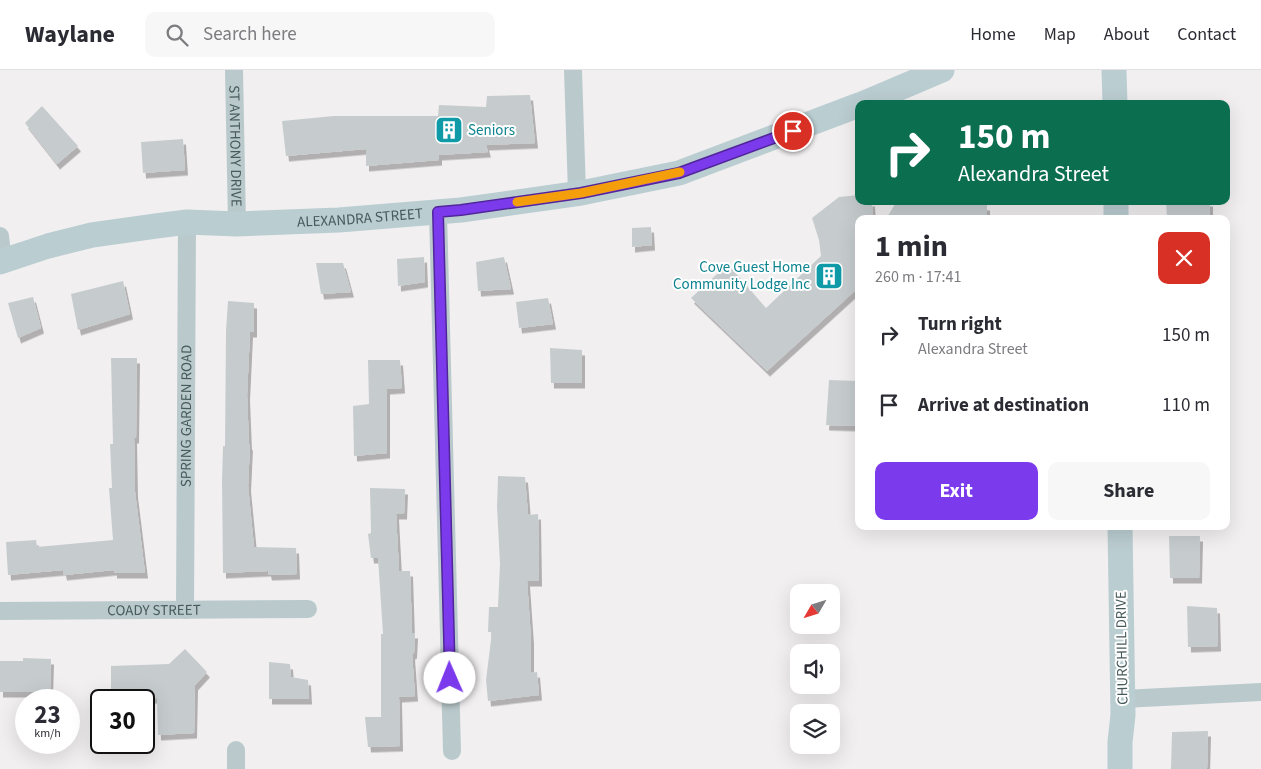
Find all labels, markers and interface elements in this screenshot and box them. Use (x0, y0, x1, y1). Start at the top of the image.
search box (145, 12, 495, 57)
text: Waylane (25, 17, 115, 52)
icon: search (163, 21, 191, 49)
text: Search here (203, 21, 297, 48)
text: Home (970, 22, 1016, 47)
text: Map (1044, 22, 1076, 47)
text: About (1104, 22, 1149, 47)
text: Contact (1177, 22, 1236, 47)
street label: ST ANTHONY DRIVE (224, 85, 247, 207)
pin (772, 110, 814, 152)
text: 150 m (958, 112, 1050, 162)
building icon: Seniors (434, 115, 464, 145)
icon: arrive (779, 117, 807, 145)
place label: Seniors (468, 120, 515, 141)
icon: right (875, 120, 940, 185)
text: Alexandra Street (958, 158, 1109, 190)
street label: ALEXANDRA STREET (297, 203, 424, 232)
text: 1 min (875, 225, 948, 268)
button: close (1158, 232, 1210, 284)
place label: Cove Guest Home Community Lodge Inc (673, 257, 810, 295)
building icon: Cove Guest Home Community Lodge Inc (814, 261, 844, 291)
text: 260 m · 17:41 (875, 266, 962, 288)
text: Turn right (918, 311, 1002, 338)
icon: right (875, 321, 903, 349)
text: 150 m (1162, 322, 1210, 349)
text: Alexandra Street (918, 338, 1028, 360)
street label: SPRING GARDEN ROAD (175, 345, 197, 487)
icon: arrive (875, 391, 903, 419)
text: Arrive at destination (918, 392, 1089, 419)
text: 110 m (1162, 392, 1210, 419)
button: Exit (875, 462, 1038, 520)
button: Share (1048, 462, 1210, 520)
north arrow (790, 584, 840, 634)
map controls (790, 584, 840, 754)
street label: CHURCHILL DRIVE (1111, 591, 1133, 705)
street label: COADY STREET (107, 599, 201, 621)
button: sound (790, 644, 840, 694)
position arrow (423, 651, 475, 703)
speed limit sign: 30 (90, 689, 155, 754)
text: 23 (34, 697, 61, 733)
button: layers (790, 704, 840, 754)
text: km/h (34, 725, 61, 742)

